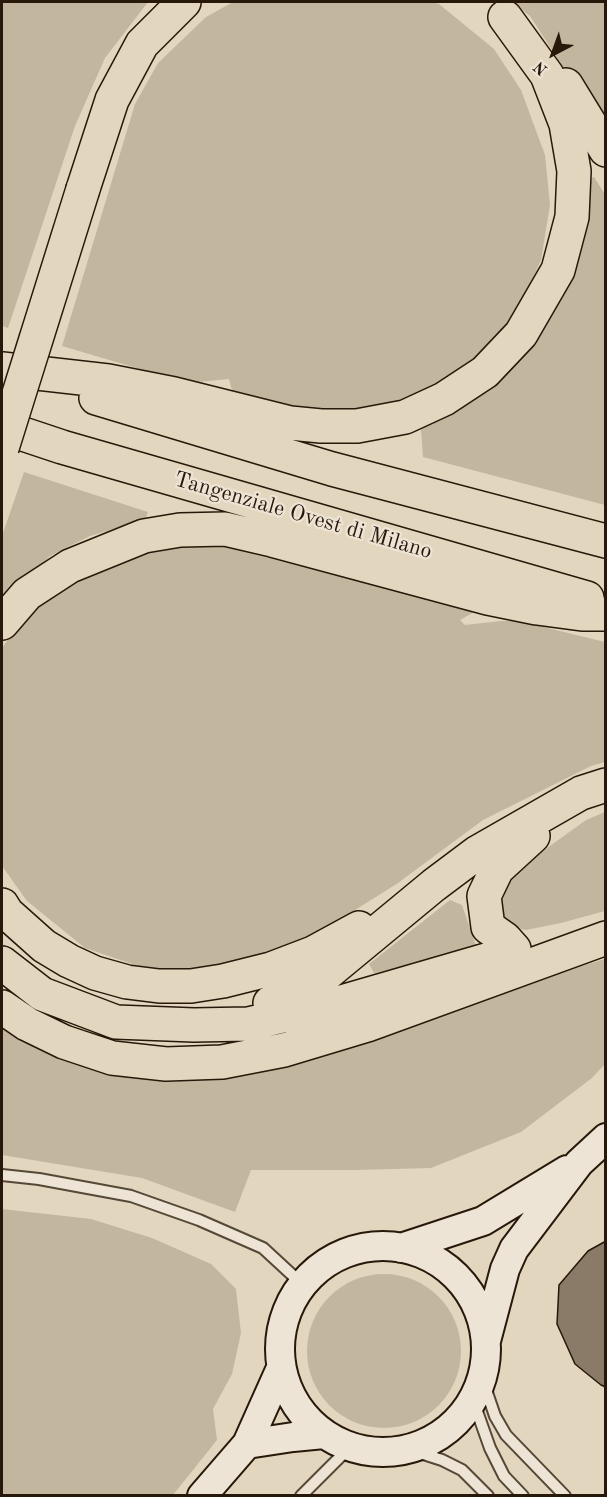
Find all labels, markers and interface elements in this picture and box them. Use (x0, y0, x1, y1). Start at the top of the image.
north arrow (523, 24, 583, 84)
text: N (531, 58, 551, 78)
street label: Tangenziale Ovest di Milano (171, 467, 435, 565)

